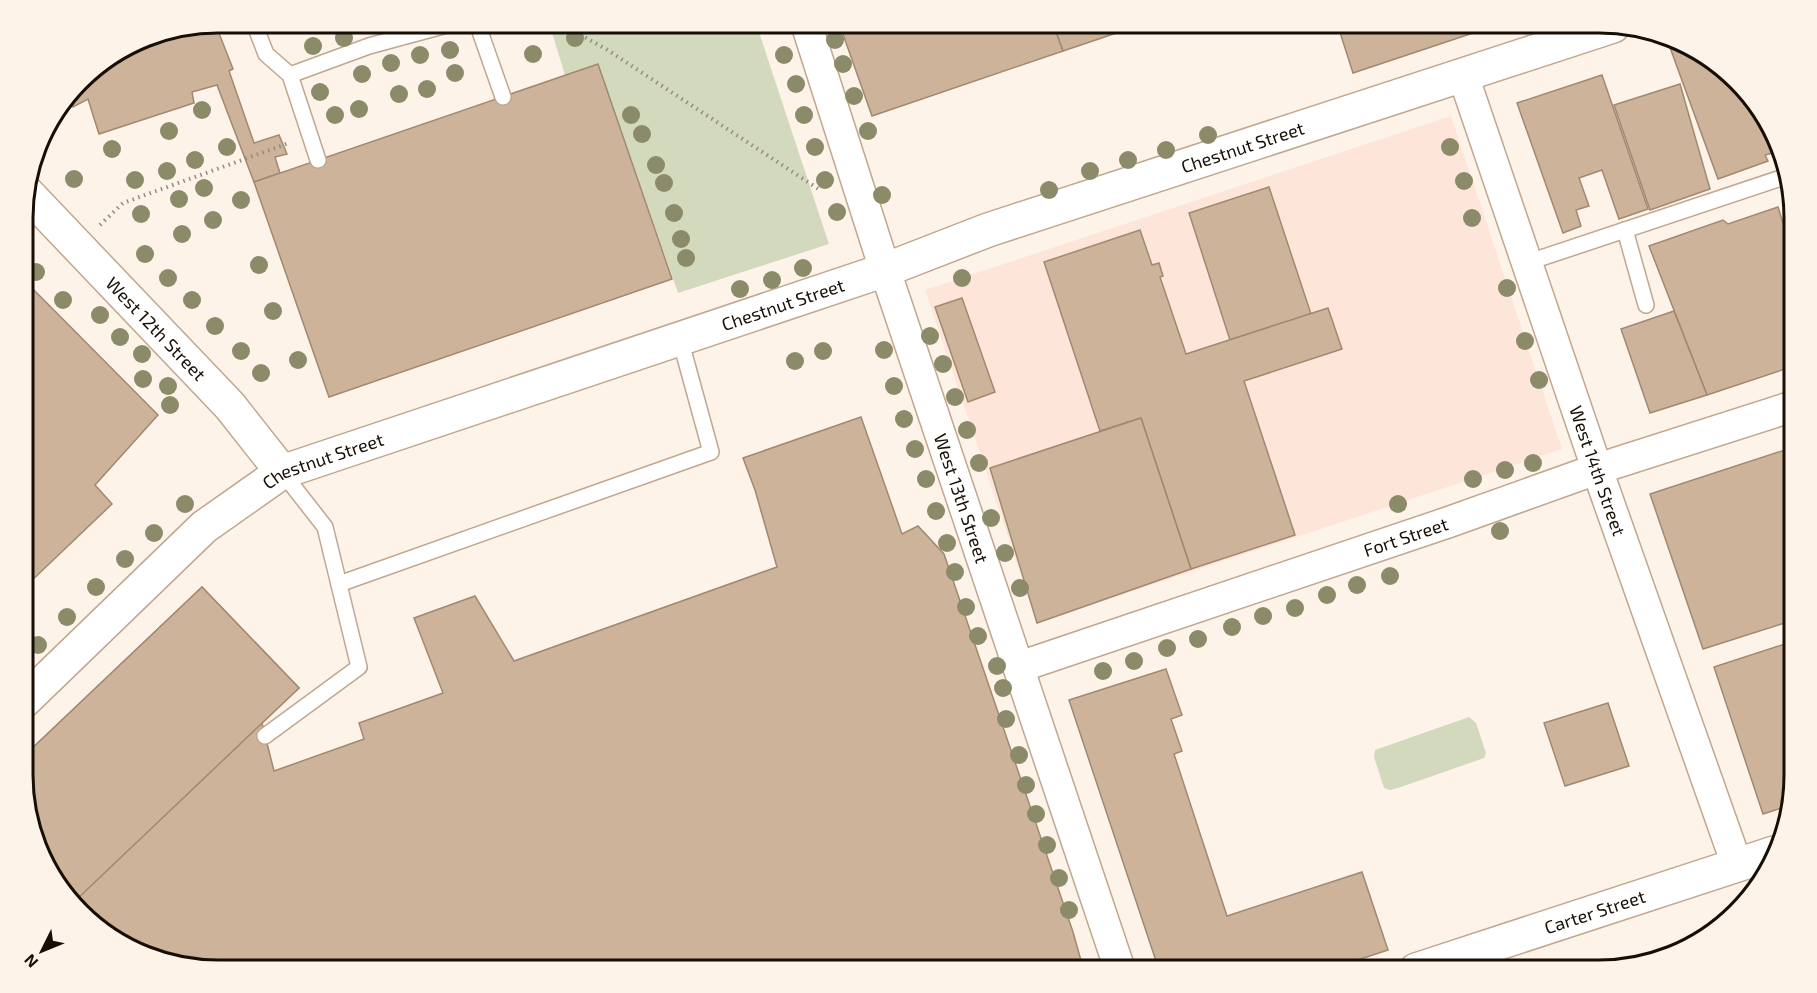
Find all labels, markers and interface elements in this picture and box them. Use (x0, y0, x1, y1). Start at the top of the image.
street label: Chestnut Street (1178, 117, 1307, 177)
street label: West 12th Street (102, 272, 211, 385)
street label: Chestnut Street (719, 273, 847, 335)
street label: West 14th Street (1565, 403, 1631, 539)
street label: Chestnut Street (258, 428, 386, 494)
street label: West 13th Street (930, 431, 994, 566)
street label: Fort Street (1360, 512, 1451, 561)
street label: Carter Street (1541, 885, 1648, 938)
north arrow (12, 921, 72, 981)
text: N (20, 951, 42, 972)

